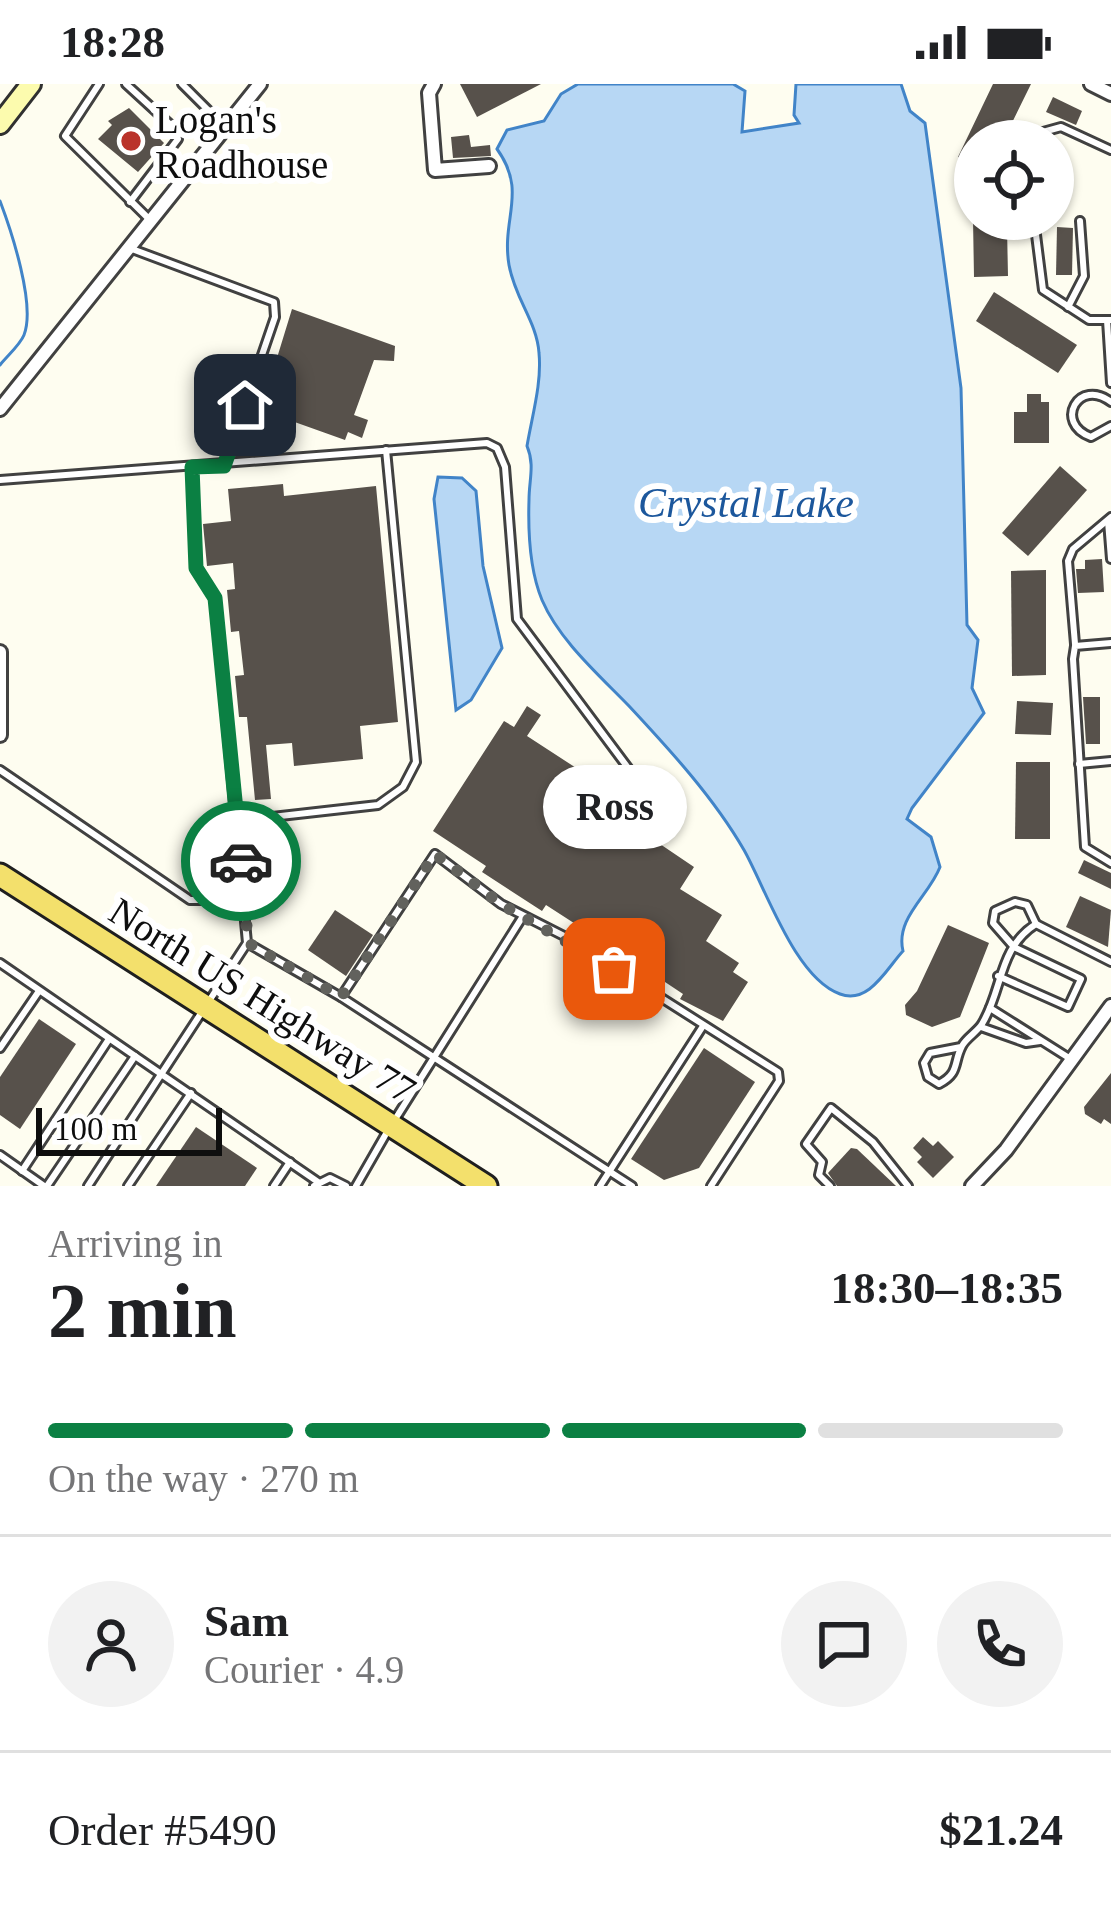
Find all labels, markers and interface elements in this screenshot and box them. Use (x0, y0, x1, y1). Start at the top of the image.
text: 18:28 (60, 17, 165, 67)
place label: Logan's Roadhouse (155, 98, 328, 186)
map controls (954, 120, 1074, 240)
button: locate (954, 120, 1074, 240)
marker: Logan's Roadhouse (118, 128, 144, 154)
pin (194, 354, 296, 456)
icon: home (212, 372, 278, 438)
water label: Crystal Lake (638, 480, 854, 526)
callout: Ross (542, 765, 686, 849)
text: Ross (576, 785, 654, 828)
courier (181, 801, 301, 921)
icon: car (208, 828, 274, 894)
street label: North US Highway 77 (102, 889, 423, 1113)
pin (563, 918, 665, 1020)
icon: bag (581, 936, 647, 1002)
scale bar (36, 1102, 222, 1155)
text: 100 m (54, 1111, 137, 1147)
text: Arriving in (48, 1222, 222, 1265)
text: 18:30–18:35 (831, 1263, 1063, 1313)
text: 2 min (48, 1267, 237, 1354)
text: On the way · 270 m (48, 1457, 359, 1500)
button: person (48, 1581, 174, 1707)
button: chat (781, 1581, 907, 1707)
button: phone (937, 1581, 1063, 1707)
text: Sam (204, 1596, 289, 1646)
text: Courier · 4.9 (204, 1648, 404, 1691)
text: Order #5490 (48, 1805, 277, 1855)
text: $21.24 (939, 1805, 1063, 1855)

